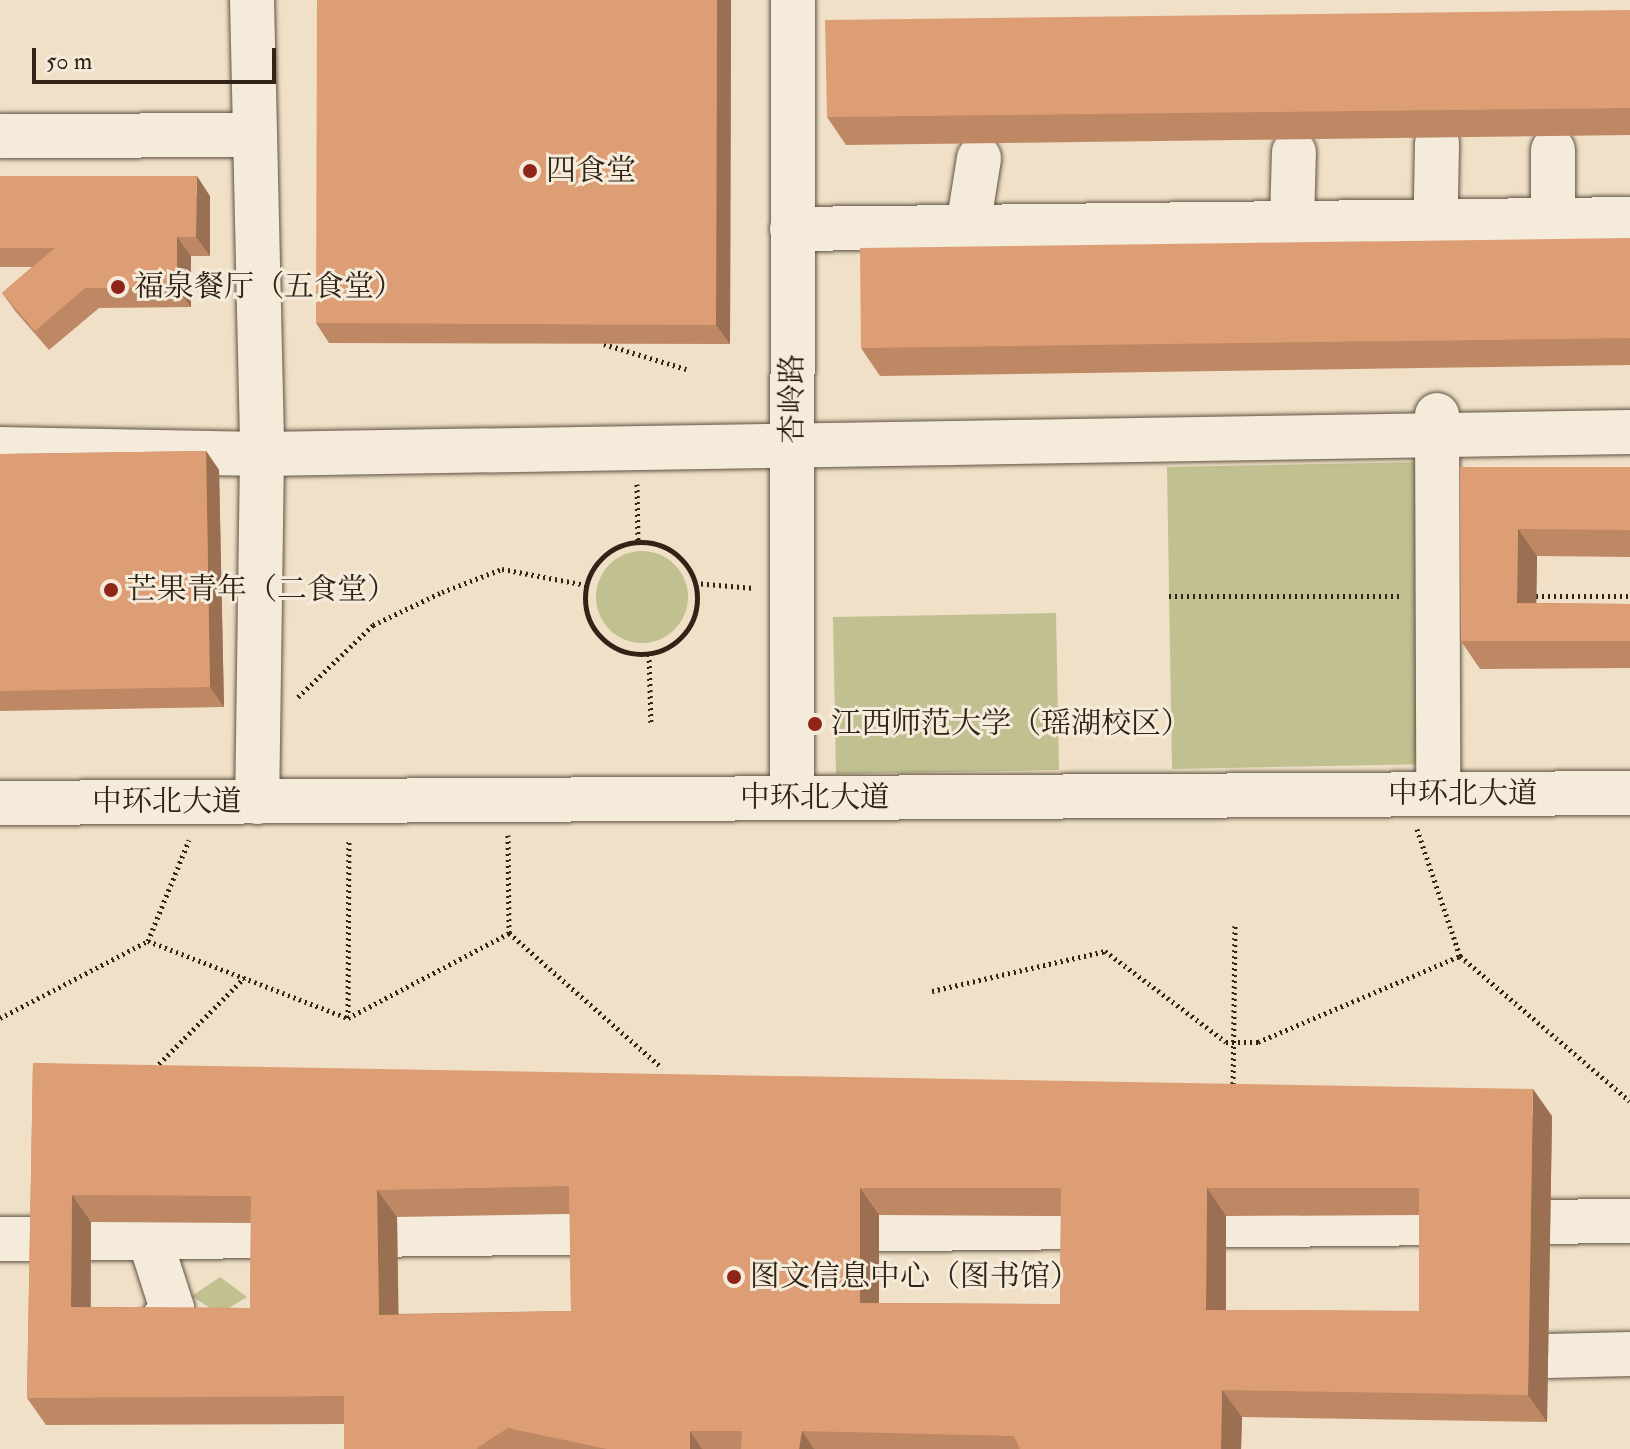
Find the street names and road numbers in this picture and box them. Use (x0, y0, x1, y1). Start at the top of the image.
street label: 杏岭路 (775, 354, 811, 444)
street label: 中环北大道 (1388, 776, 1538, 812)
street label: 中环北大道 (740, 780, 890, 816)
street label: 中环北大道 (92, 784, 242, 820)

